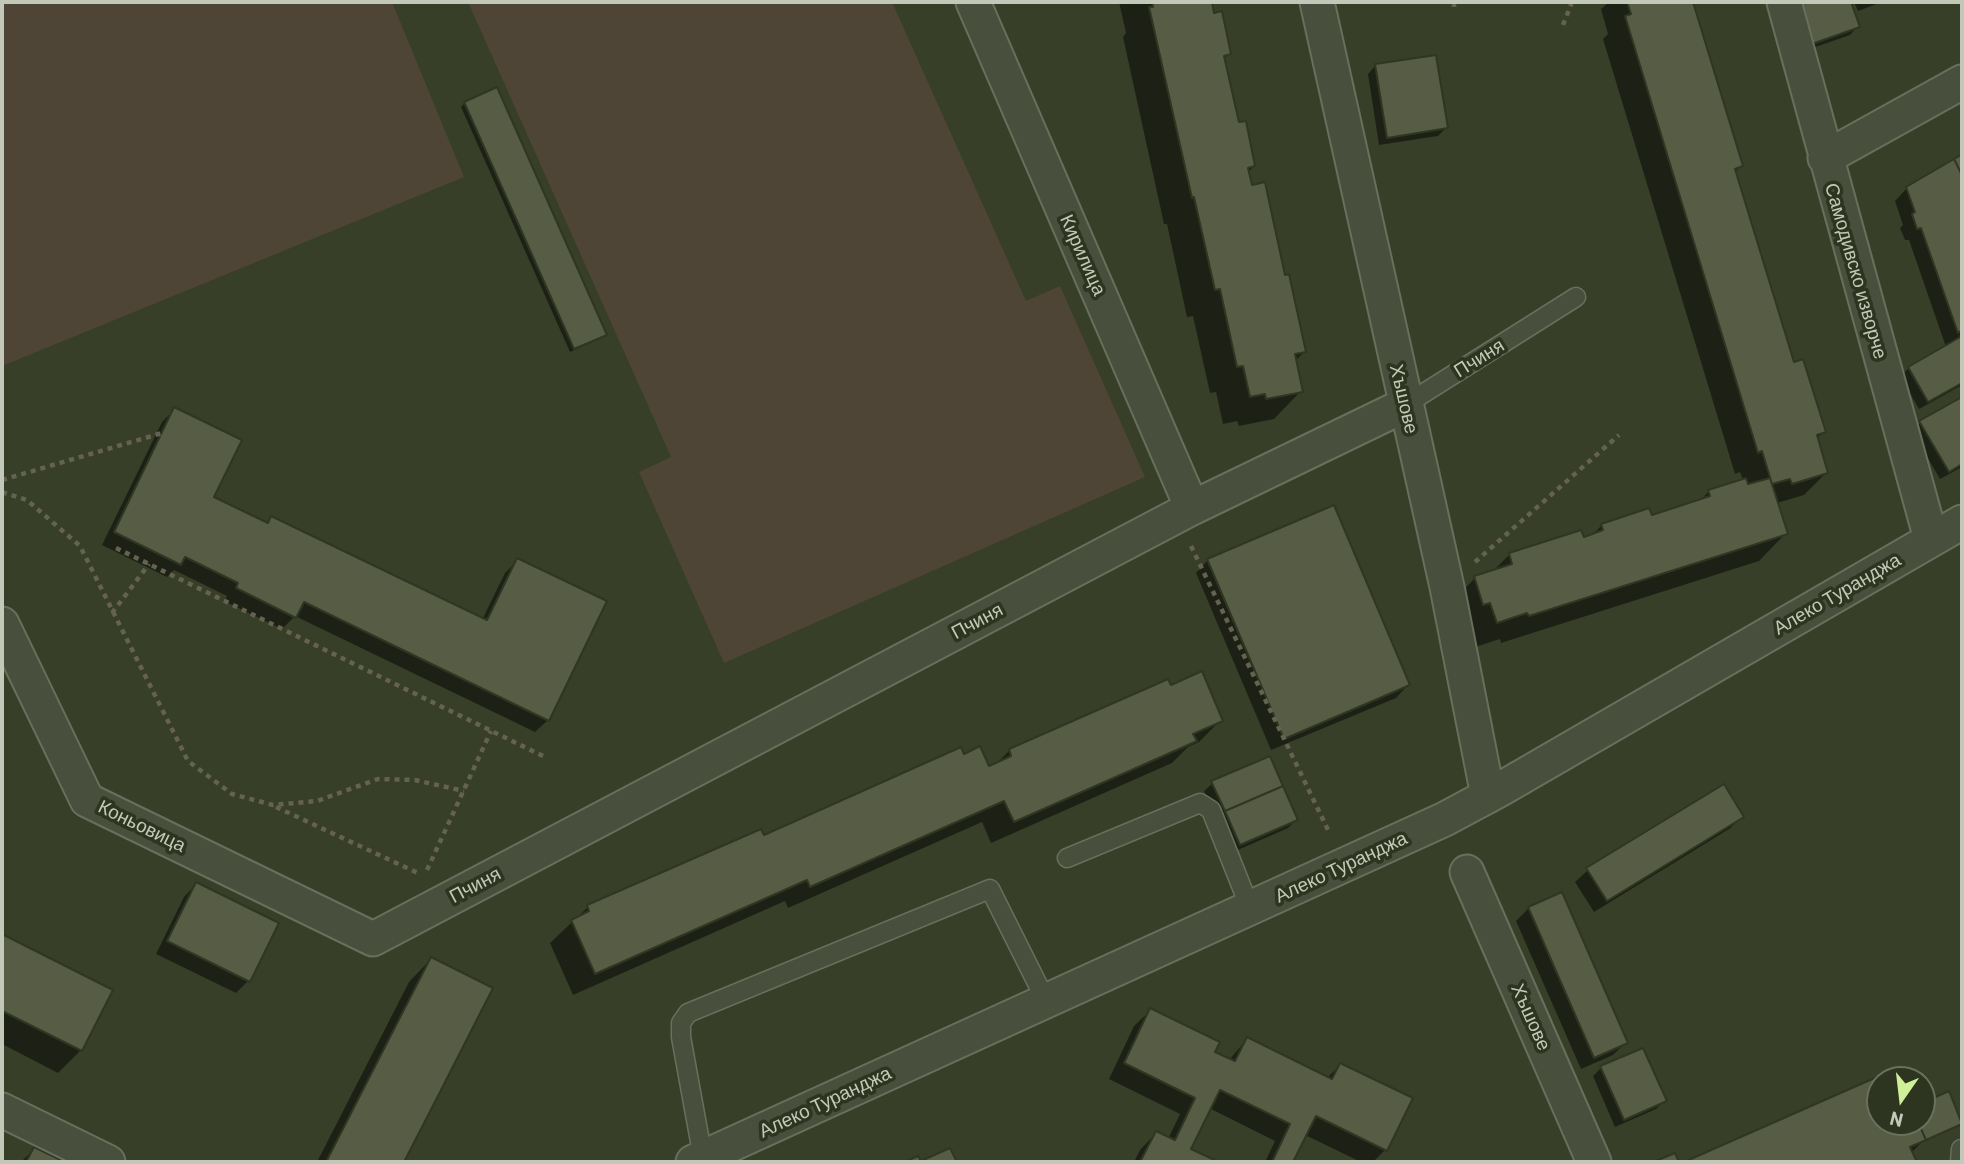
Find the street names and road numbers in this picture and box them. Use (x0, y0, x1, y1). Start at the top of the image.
street label: Самодивско изворче (1820, 180, 1892, 362)
street label: Кирилица (1055, 211, 1111, 299)
street label: Пчиня (1450, 334, 1508, 382)
street label: Хъшове (1385, 362, 1423, 436)
street label: Алеко Туранджа (1769, 548, 1905, 640)
street label: Пчиня (947, 598, 1007, 644)
street label: Коньовица (94, 795, 190, 857)
street label: Алеко Туранджа (1271, 826, 1411, 908)
street label: Пчиня (445, 862, 505, 908)
street label: Хъшове (1506, 980, 1556, 1054)
street label: Алеко Туранджа (755, 1061, 895, 1143)

